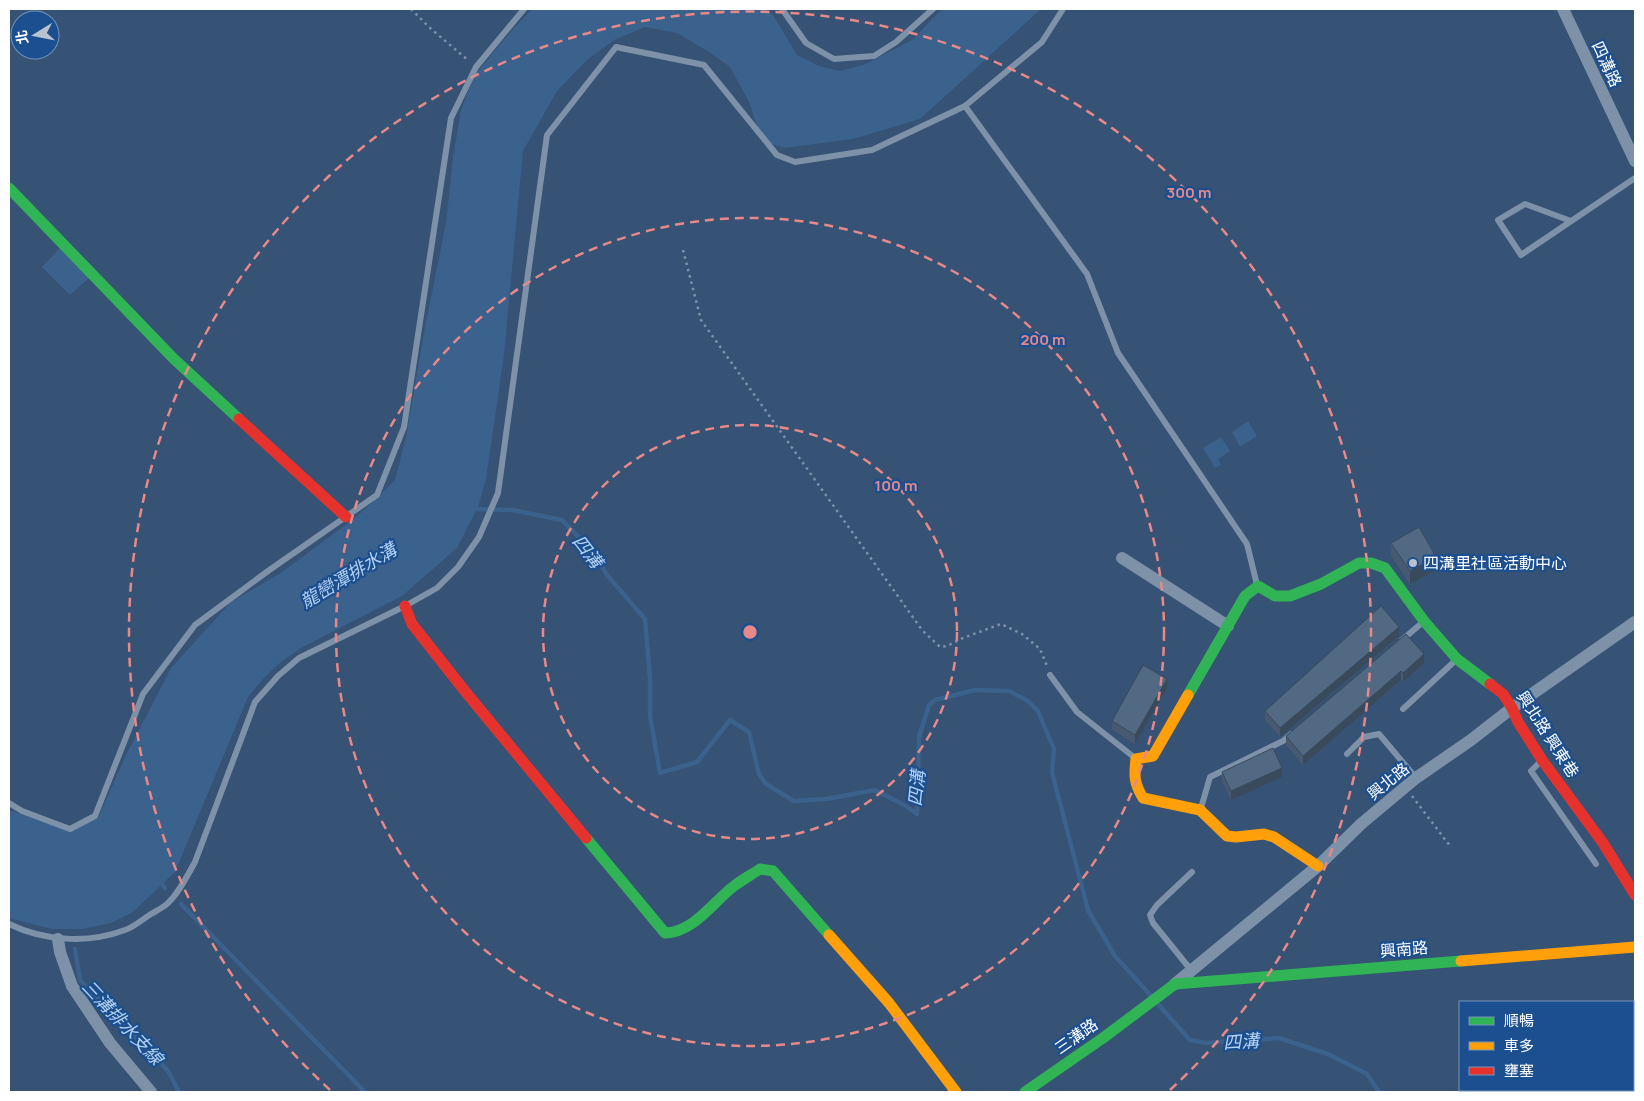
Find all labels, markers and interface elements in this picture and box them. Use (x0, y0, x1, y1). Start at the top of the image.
north arrow (10, 10, 60, 60)
text: 北 (11, 29, 32, 46)
street label: 四溝路 (1587, 38, 1627, 90)
text: 300 m (1167, 182, 1211, 203)
text: 200 m (1020, 329, 1066, 350)
text: 100 m (875, 475, 917, 496)
water label: 四溝 (567, 529, 610, 575)
water label: 龍巒潭排水溝 (296, 535, 403, 613)
place label: 四溝里社區活動中心 (1423, 552, 1567, 574)
marker: 四溝里社區活動中心 (1407, 557, 1419, 569)
centre of rings (741, 623, 759, 641)
street label: 興北路 興東巷 (1512, 686, 1584, 782)
street label: 興北路 (1362, 757, 1414, 805)
water label: 四溝 (902, 766, 930, 807)
street label: 興南路 (1379, 936, 1429, 962)
water label: 三溝排水支線 (77, 974, 170, 1071)
legend (1459, 1001, 1634, 1091)
text: 順暢 (1504, 1010, 1534, 1031)
street label: 三溝路 (1050, 1013, 1102, 1059)
water label: 四溝 (1222, 1028, 1263, 1054)
text: 車多 (1504, 1035, 1534, 1056)
text: 壅塞 (1504, 1060, 1534, 1081)

